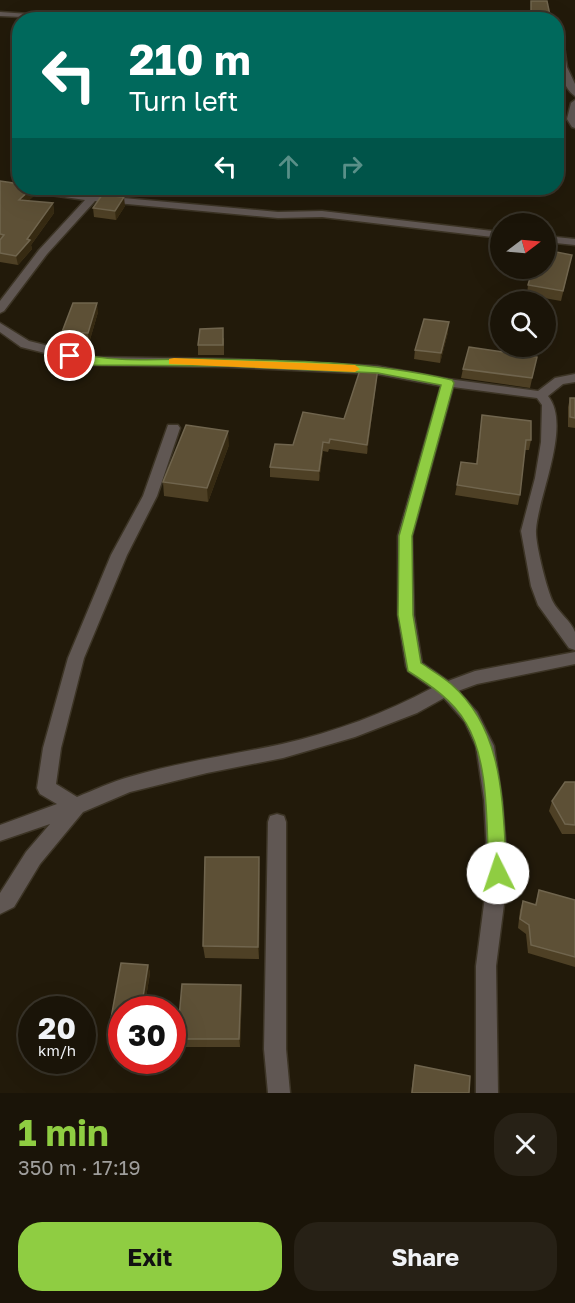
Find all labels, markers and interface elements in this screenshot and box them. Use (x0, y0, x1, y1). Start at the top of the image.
text: 210 m (129, 34, 251, 84)
icon: left (30, 36, 108, 114)
text: Turn left (129, 85, 238, 117)
icon: left (209, 150, 242, 183)
icon: ahead (272, 150, 305, 183)
icon: right (335, 150, 368, 183)
north arrow (490, 213, 556, 279)
map controls (490, 213, 556, 357)
button: search (490, 291, 556, 357)
pin (44, 330, 95, 381)
icon: arrive (53, 339, 86, 372)
position arrow (466, 841, 530, 905)
speed limit sign: 30 (108, 996, 186, 1074)
text: 20 (38, 1010, 76, 1046)
text: km/h (38, 1041, 76, 1059)
text: 1 min (18, 1111, 109, 1154)
button: close (494, 1113, 557, 1176)
text: 350 m · 17:19 (18, 1155, 141, 1179)
button: Exit (18, 1222, 282, 1291)
button: Share (294, 1222, 557, 1291)

